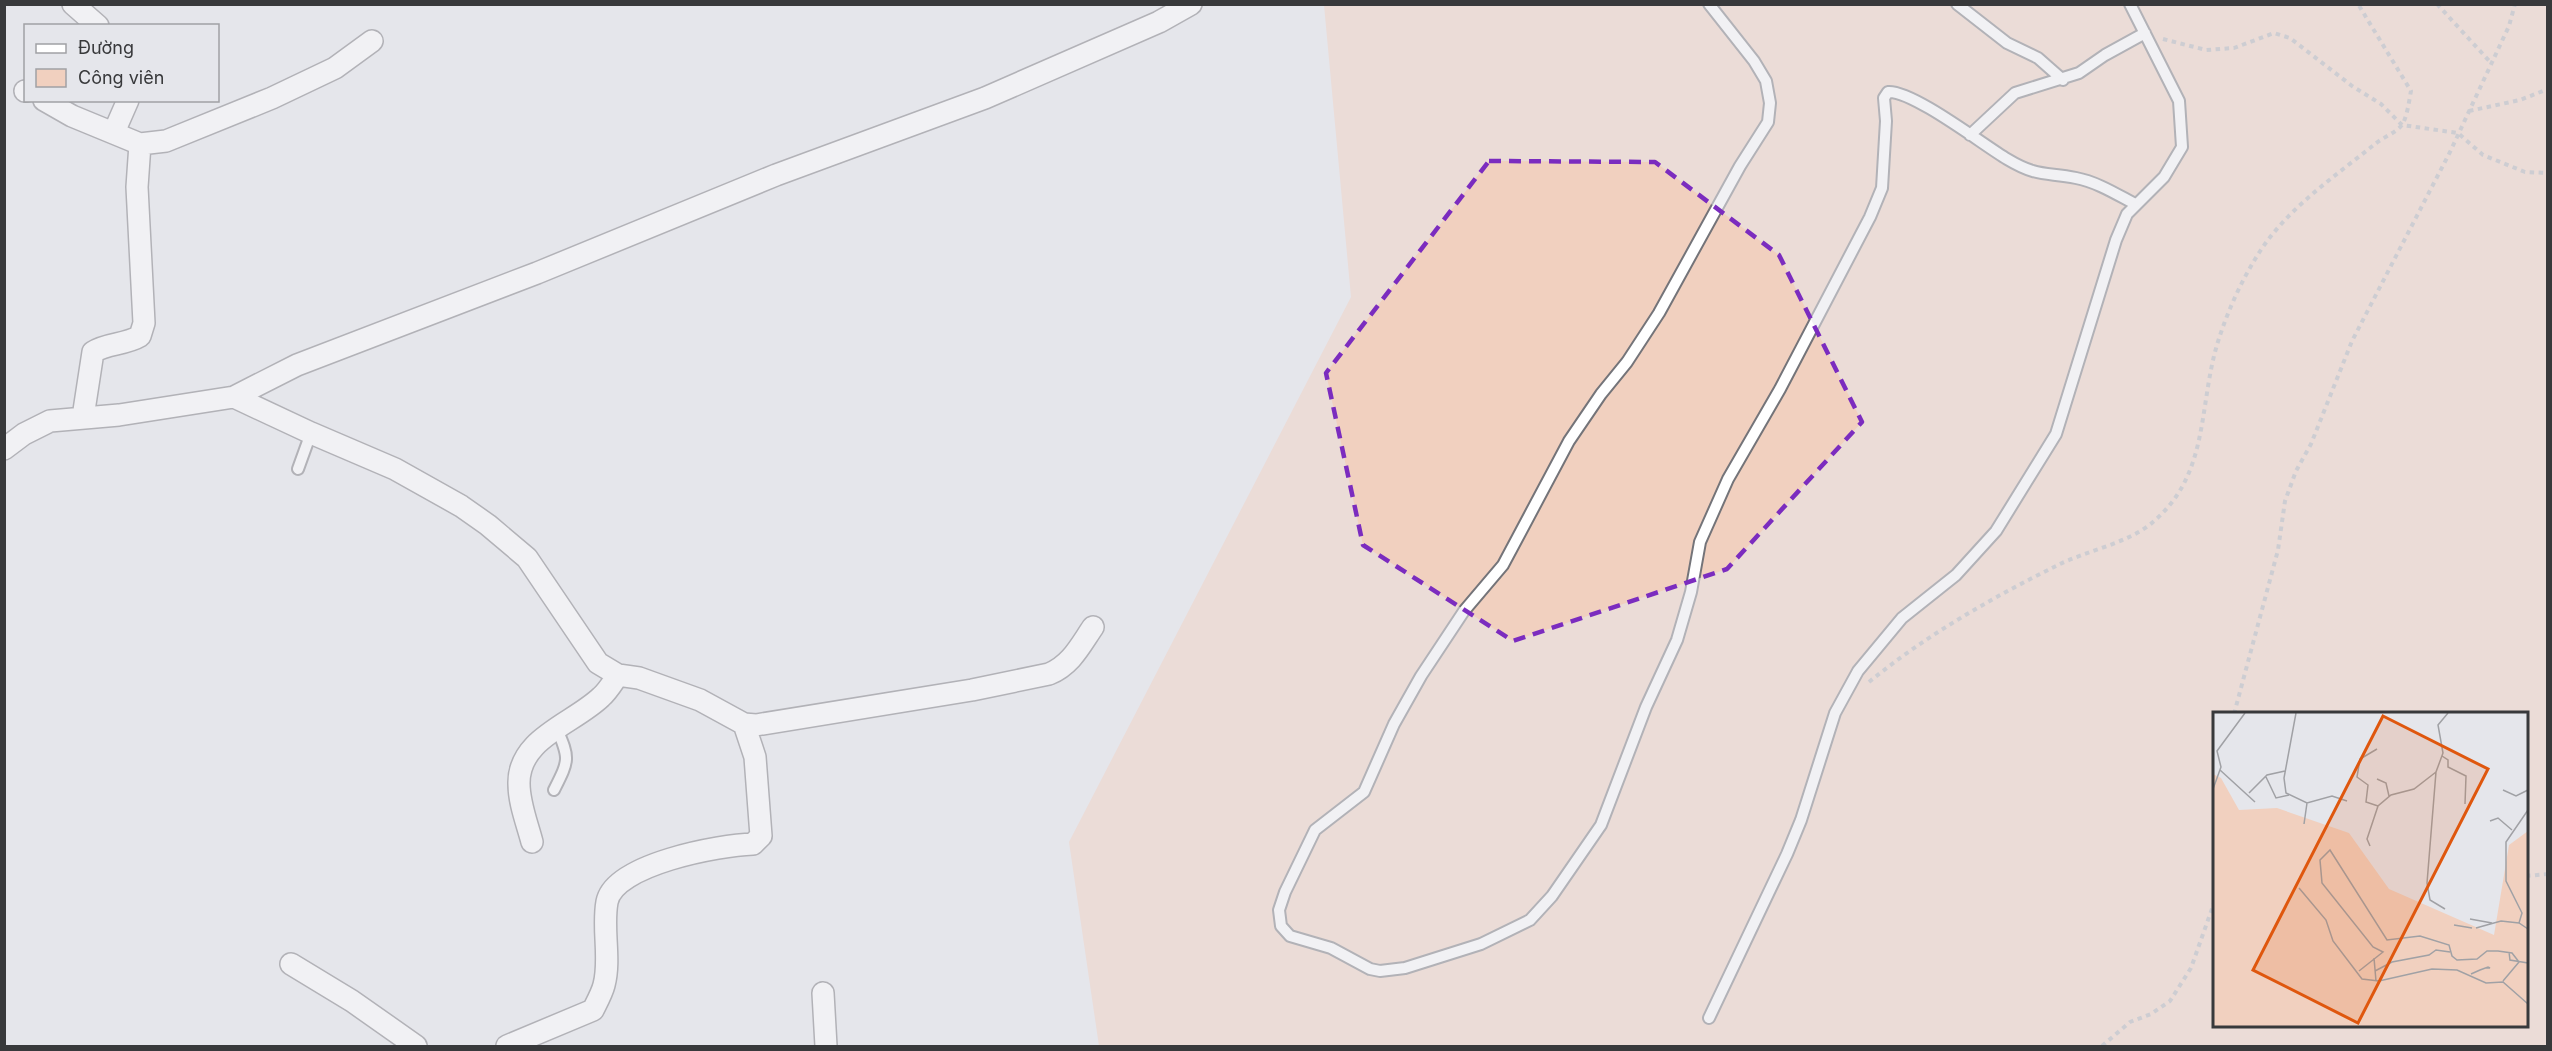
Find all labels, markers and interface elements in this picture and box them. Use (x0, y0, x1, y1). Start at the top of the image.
legend (24, 24, 219, 102)
text: Đường (78, 37, 134, 58)
text: Công viên (78, 67, 164, 88)
inset map (2213, 712, 2528, 1027)

